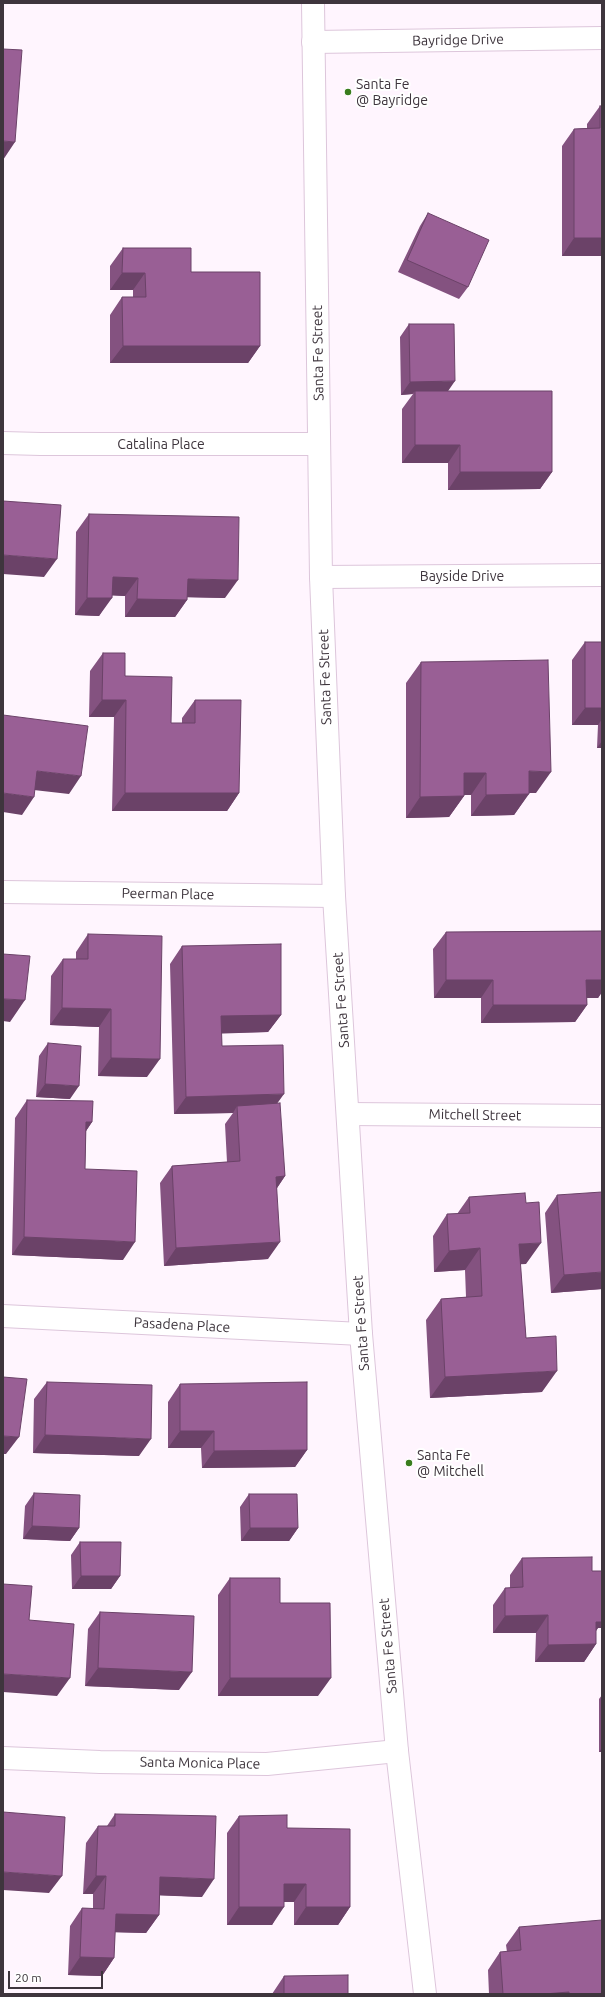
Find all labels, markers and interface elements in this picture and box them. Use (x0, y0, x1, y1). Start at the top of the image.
street label: Bayridge Drive (412, 31, 504, 49)
place label: Santa Fe @ Bayridge (356, 76, 428, 108)
marker: Santa Fe @ Bayridge (343, 87, 353, 97)
street label: Santa Fe Street (309, 305, 327, 401)
street label: Catalina Place (117, 436, 205, 452)
street label: Bayside Drive (420, 568, 504, 584)
street label: Santa Fe Street (315, 629, 335, 725)
street label: Peerman Place (121, 885, 215, 903)
street label: Santa Fe Street (329, 952, 353, 1048)
street label: Mitchell Street (428, 1106, 522, 1124)
street label: Santa Fe Street (349, 1275, 373, 1371)
street label: Pasadena Place (133, 1314, 231, 1336)
place label: Santa Fe @ Mitchell (417, 1447, 484, 1480)
marker: Santa Fe @ Mitchell (404, 1458, 414, 1468)
street label: Santa Fe Street (375, 1598, 401, 1694)
street label: Santa Monica Place (140, 1754, 260, 1772)
scale bar (10, 1963, 105, 1989)
text: 20 m (15, 1971, 42, 1984)

